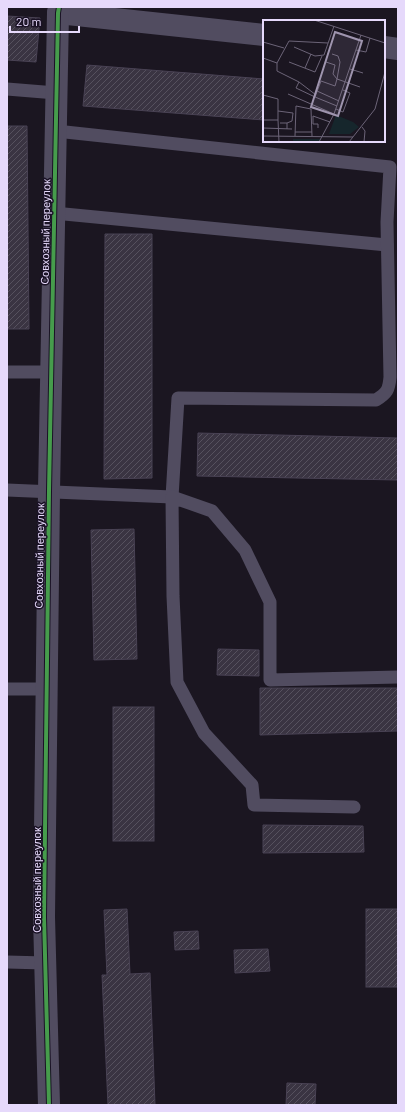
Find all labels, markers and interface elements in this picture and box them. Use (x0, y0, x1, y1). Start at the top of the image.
scale bar (10, 8, 79, 34)
text: 20 m (16, 14, 42, 28)
inset map (263, 20, 385, 142)
street label: Совхозный переулок (38, 179, 52, 285)
street label: Совхозный переулок (32, 503, 46, 609)
street label: Совхозный переулок (30, 827, 43, 933)

